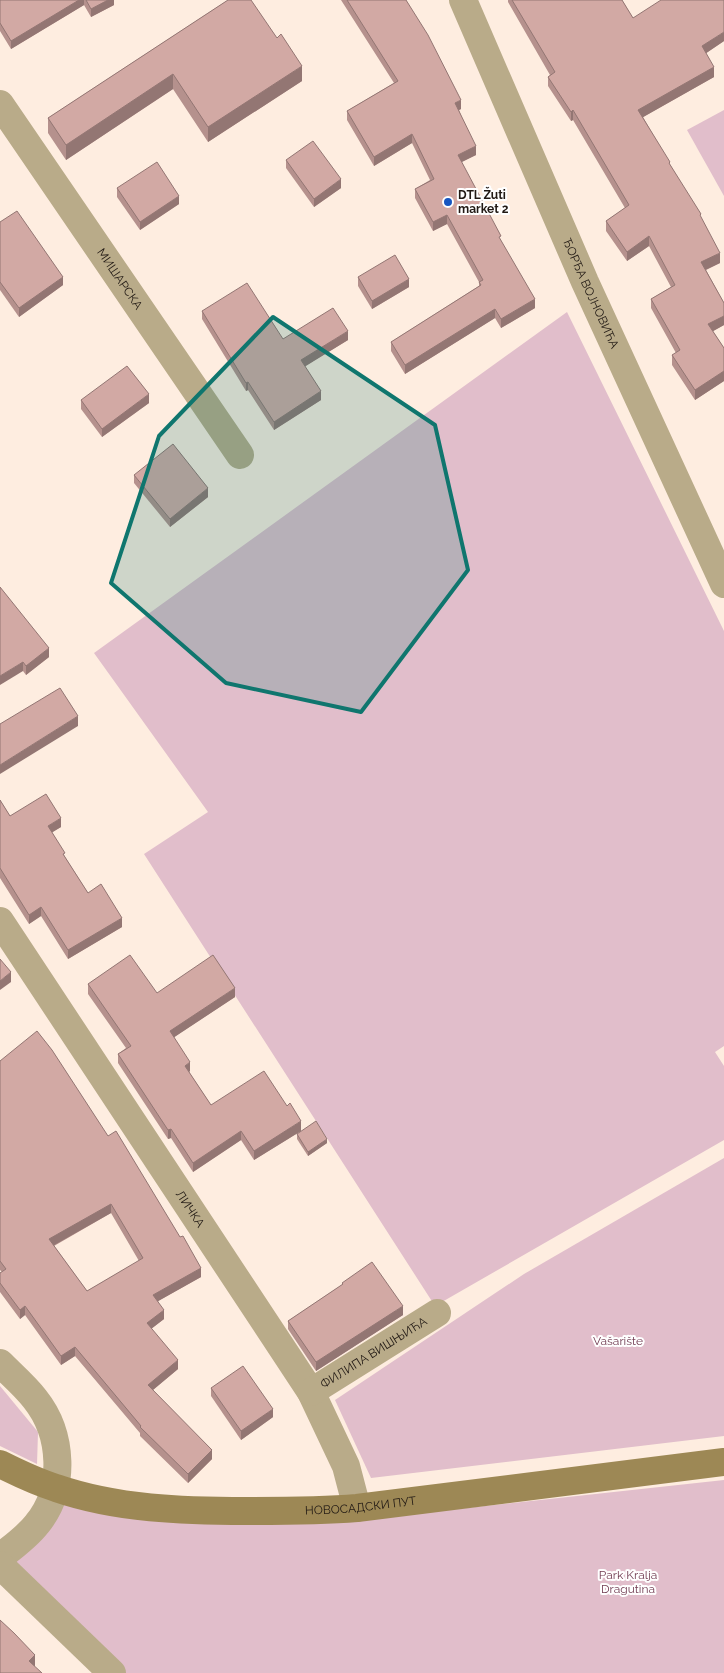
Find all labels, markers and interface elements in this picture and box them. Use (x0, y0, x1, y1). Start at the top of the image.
place label: DTL Žuti market 2 (458, 186, 509, 216)
marker: DTL Žuti market 2 (442, 196, 454, 208)
street label: ЂОРЂА ВОЈНОВИЋА (560, 236, 622, 351)
street label: МИШАРСКА (94, 246, 145, 312)
street label: ЛИЧКА (173, 1188, 207, 1230)
street label: ФИЛИПА ВИШЊИЋА (318, 1314, 429, 1391)
park label: Vašarište (593, 1334, 643, 1348)
street label: НОВОСАДСКИ ПУТ (305, 1494, 417, 1518)
park label: Park Kralja Dragutina (599, 1568, 657, 1596)

